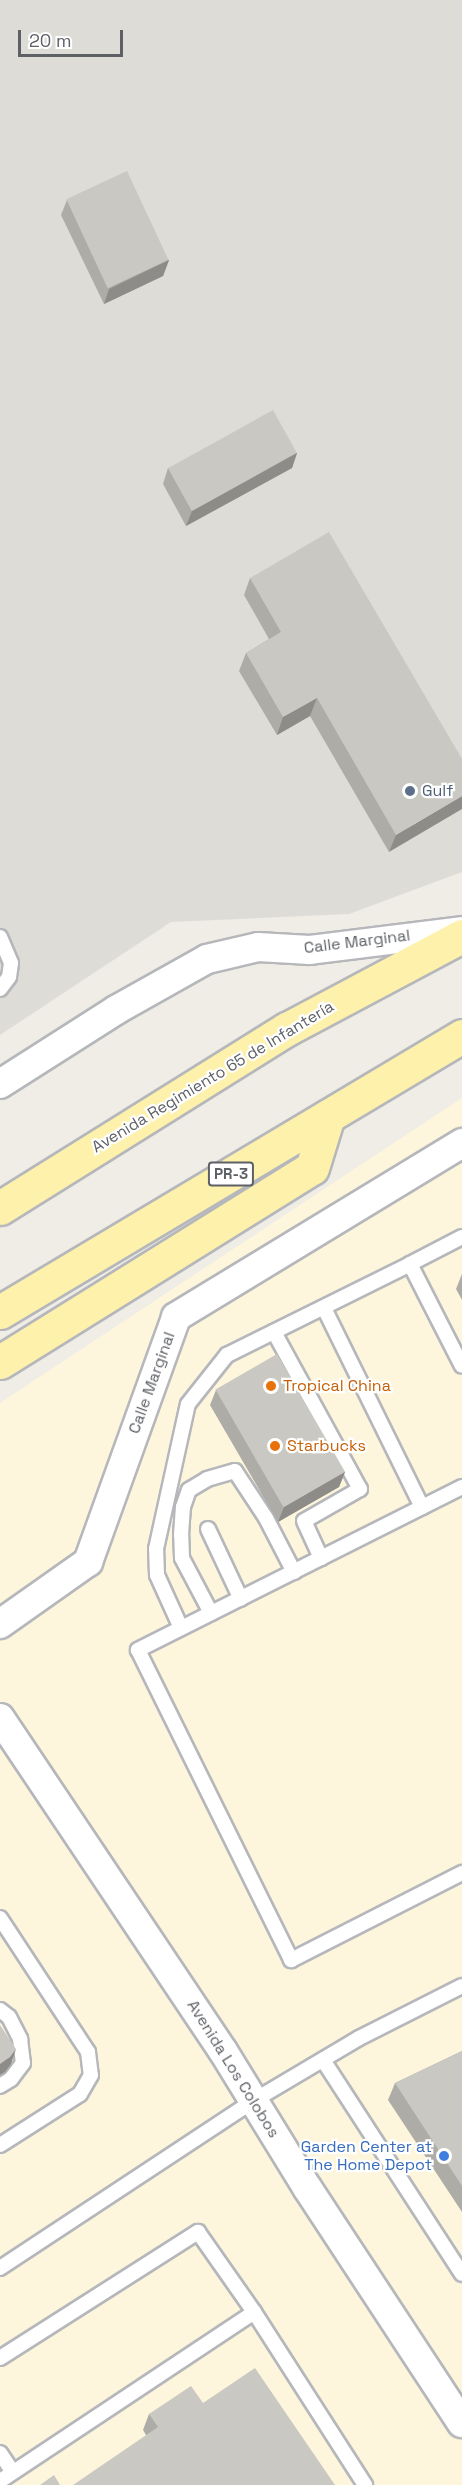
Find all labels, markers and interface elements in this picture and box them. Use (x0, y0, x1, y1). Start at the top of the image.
scale bar (21, 18, 126, 56)
text: 20 m (29, 29, 72, 52)
place label: Gulf (422, 781, 453, 801)
marker: Gulf (403, 784, 417, 798)
street label: Calle Marginal (303, 926, 411, 958)
street label: Avenida Regimiento 65 de Infantería (89, 997, 337, 1157)
road number: PR-3 (207, 1162, 255, 1186)
street label: Calle Marginal (125, 1330, 179, 1436)
place label: Tropical China (283, 1376, 391, 1396)
marker: Tropical China (264, 1379, 278, 1393)
place label: Starbucks (287, 1436, 366, 1456)
marker: Starbucks (268, 1439, 282, 1453)
street label: Avenida Los Colobos (183, 1997, 283, 2141)
place label: Garden Center at The Home Depot (301, 2137, 432, 2175)
marker: Garden Center at The Home Depot (437, 2149, 451, 2163)

